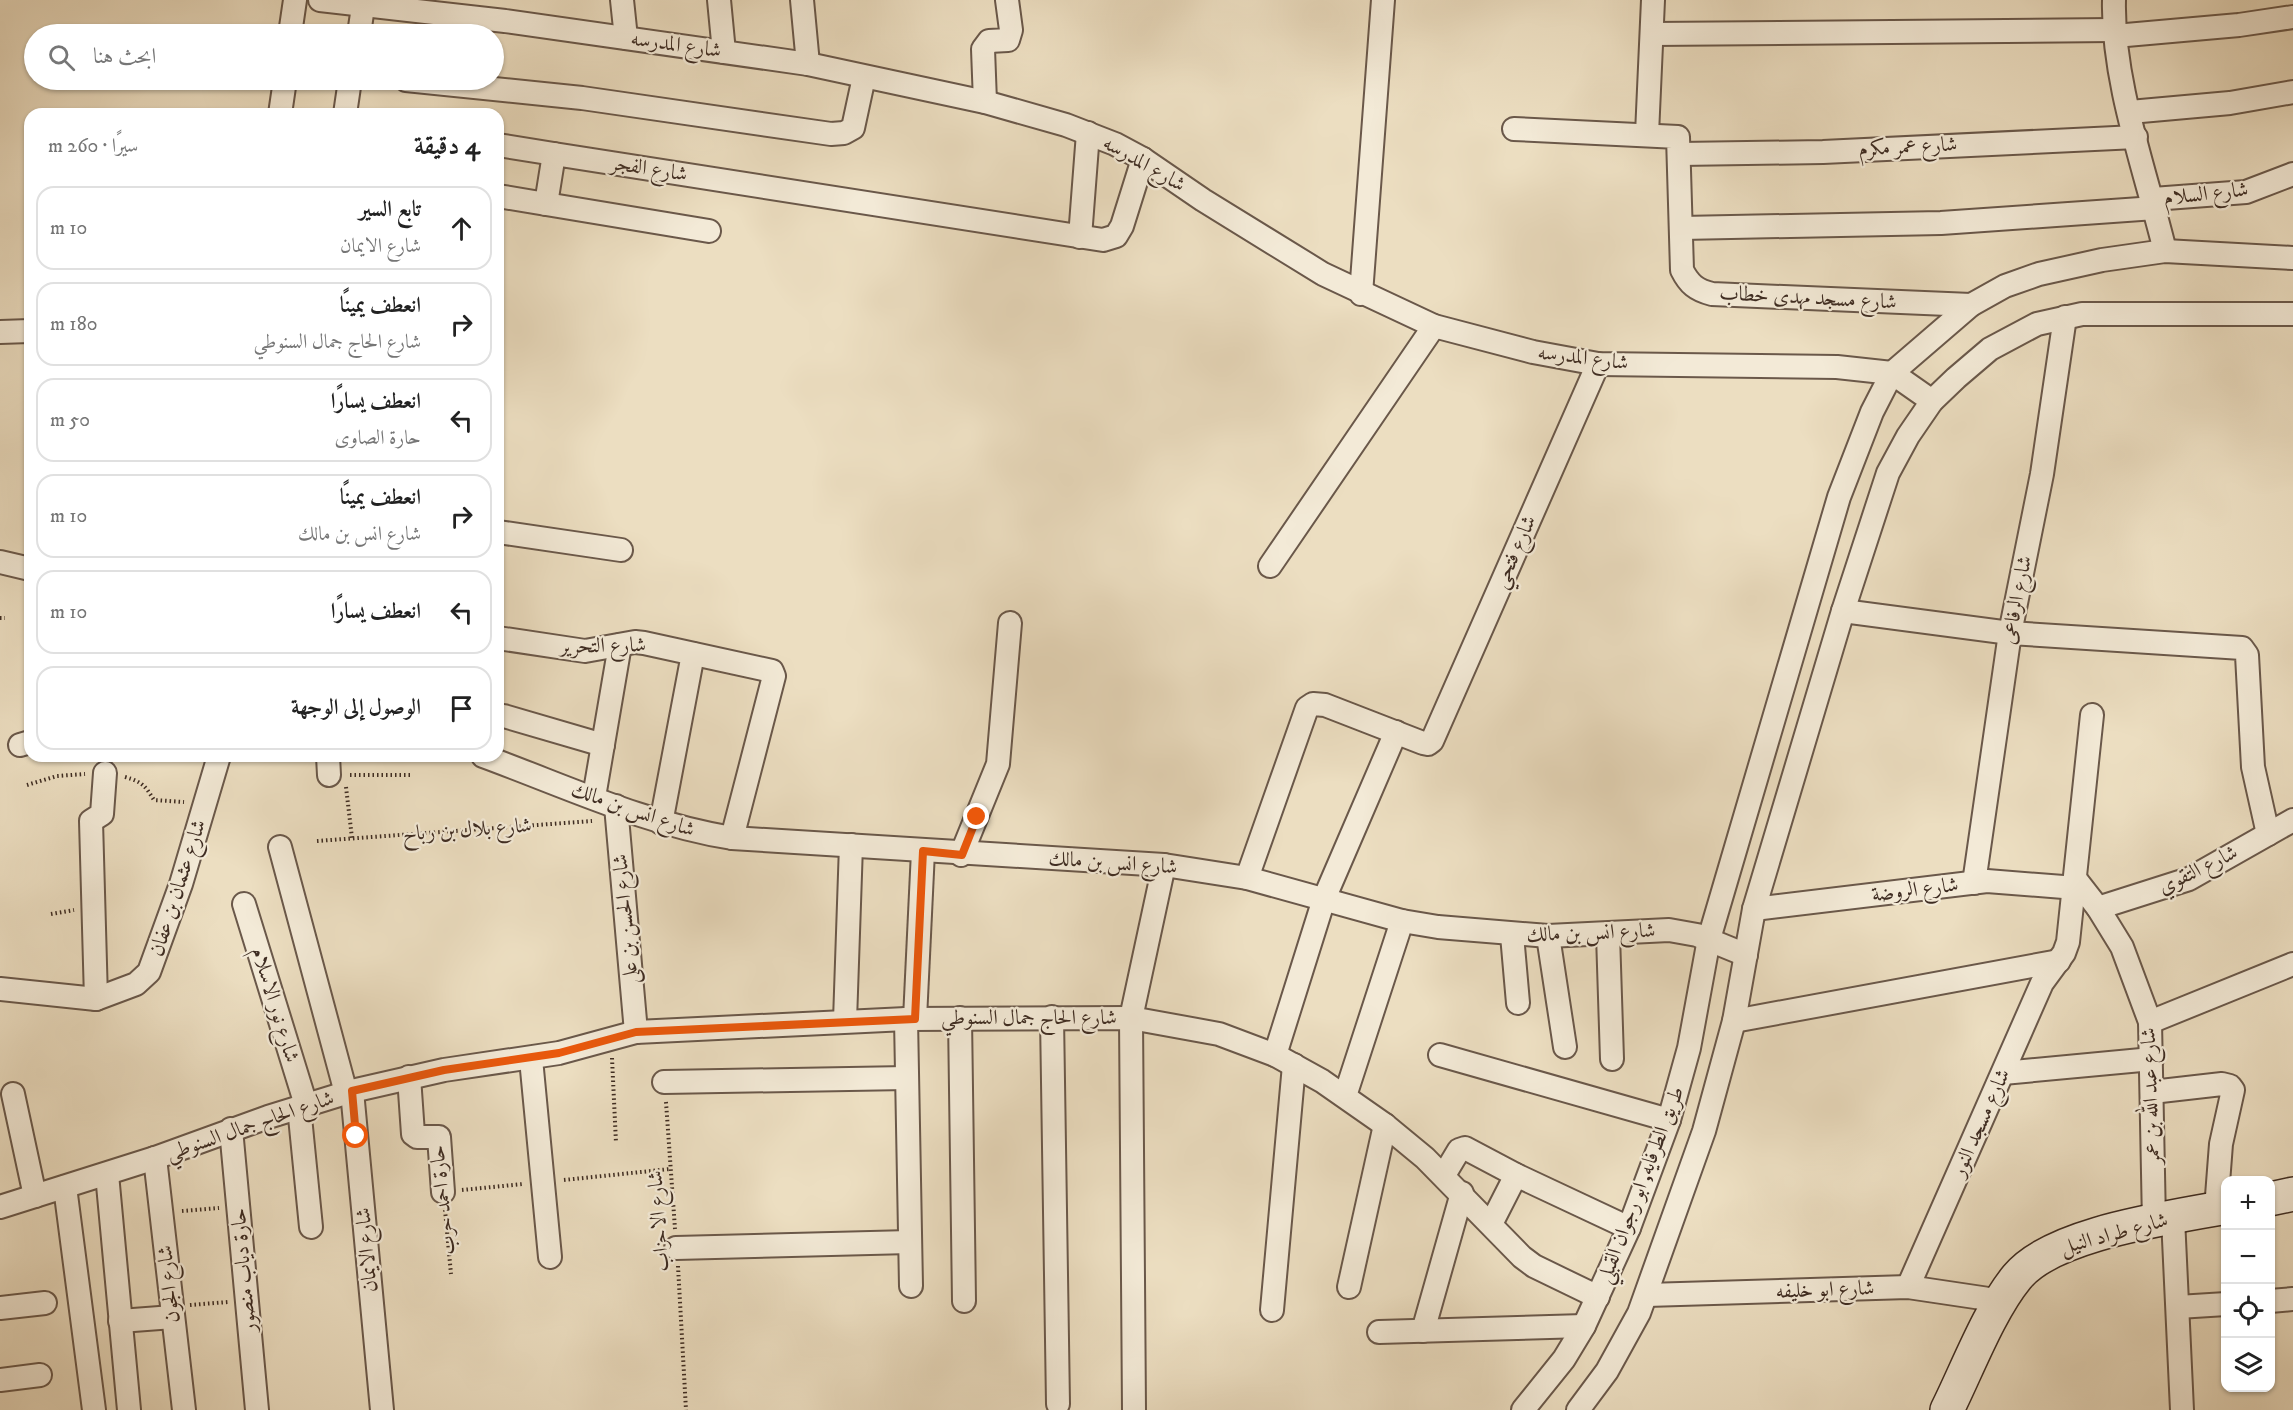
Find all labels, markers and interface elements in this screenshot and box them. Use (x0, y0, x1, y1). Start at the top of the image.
search box (24, 24, 504, 90)
street label: شارع المدرسه (629, 26, 723, 68)
icon: search (45, 41, 78, 74)
text: ابحث هنا (93, 43, 156, 70)
text: 4 دقيقة (414, 130, 480, 163)
street label: شارع المدرسه (1096, 130, 1190, 202)
street label: شارع عمر مكرم (1858, 131, 1958, 167)
text: سيرًا · 260 m (48, 134, 138, 159)
street label: شارع الفجر (606, 150, 689, 192)
street label: شارع السلام (2162, 177, 2250, 215)
text: تابع السير (359, 196, 421, 223)
icon: ahead (445, 212, 478, 245)
text: 10 m (50, 216, 87, 241)
text: شارع الايمان (340, 234, 421, 259)
street label: شارع مسجد مهدى خطاب (1718, 280, 1897, 320)
text: انعطف يمينًا (340, 292, 421, 319)
icon: right (445, 308, 478, 341)
text: 180 m (50, 312, 97, 337)
text: شارع الحاج جمال السنوطي (253, 330, 421, 355)
street label: شارع المدرسه (1536, 340, 1630, 380)
text: انعطف يسارًا (331, 388, 421, 415)
icon: left (445, 404, 478, 437)
text: 50 m (50, 408, 90, 433)
text: حارة الصاوى (335, 426, 421, 451)
text: انعطف يمينًا (340, 484, 421, 511)
icon: right (445, 500, 478, 533)
text: 10 m (50, 504, 87, 529)
street label: شارع فتحي (1487, 511, 1548, 595)
text: شارع انس بن مالك (298, 522, 421, 547)
street label: شارع الرفاعى (1996, 553, 2042, 647)
icon: left (445, 596, 478, 629)
text: انعطف يسارًا (331, 598, 421, 625)
text: 10 m (50, 600, 87, 625)
street label: شارع التحرير (558, 632, 646, 664)
icon: arrive (445, 692, 478, 725)
text: الوصول إلى الوجهة (291, 694, 421, 721)
street label: شارع انس بن مالك (566, 777, 698, 847)
route end (963, 803, 989, 829)
street label: شارع بلال بن رباح (401, 813, 533, 852)
street label: شارع عثمان بن عفان (144, 816, 216, 961)
street label: شارع التقوي (2154, 840, 2244, 904)
street label: شارع انس بن مالك (1047, 846, 1178, 884)
street label: شارع الحسن بن على (607, 853, 649, 985)
street label: شارع الروضة (1870, 872, 1960, 912)
street label: شارع انس بن مالك (1526, 918, 1656, 952)
street label: شارع نور الاسلام (241, 944, 305, 1067)
street label: شارع الحاج جمال السنوطي (941, 1005, 1117, 1037)
street label: شارع عبد الله بن عمر (2131, 1027, 2170, 1167)
street label: شارع مسجد النور (1945, 1065, 2020, 1185)
street label: طريق الطرفايه, ابو رجوان القبلي (1591, 1083, 1696, 1289)
street label: شارع الحاج جمال السنوطي (163, 1085, 339, 1173)
route start (342, 1122, 368, 1148)
street label: حارة احمد حرب (424, 1144, 462, 1256)
street label: شارع الاحزاب (642, 1169, 679, 1273)
map controls (2221, 1176, 2275, 1392)
button: + (2221, 1176, 2275, 1230)
street label: شارع الايمان (350, 1206, 388, 1293)
street label: حارة دياب منصور (226, 1207, 263, 1335)
street label: شارع طراد النيل (2057, 1207, 2172, 1265)
button: − (2221, 1230, 2275, 1284)
street label: شارع الجون (152, 1243, 190, 1324)
street label: شارع ابو خليفه (1775, 1275, 1875, 1309)
button: locate (2221, 1284, 2275, 1338)
button: layers (2221, 1338, 2275, 1392)

